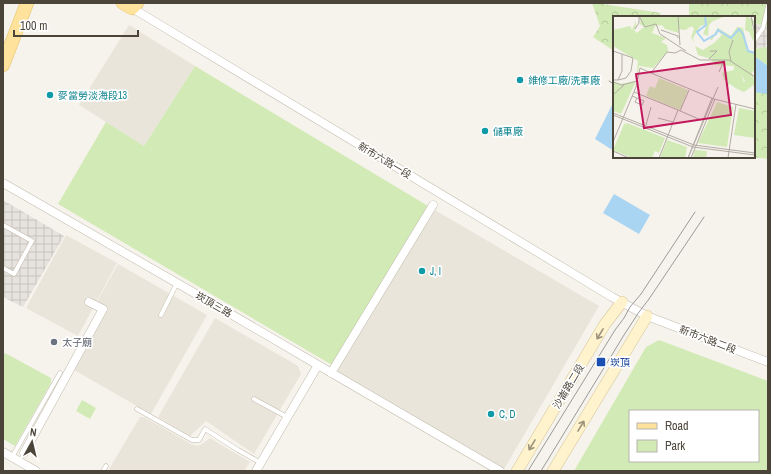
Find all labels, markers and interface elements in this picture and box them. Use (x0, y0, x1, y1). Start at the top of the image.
scale bar (14, 12, 138, 38)
inset map (613, 16, 755, 158)
text: 100 m (20, 18, 47, 34)
place label: 維修工廠/洗車廠 (528, 74, 600, 87)
marker: 維修工廠/洗車廠 (515, 75, 525, 85)
place label: 麥當勞淡海段13 (58, 89, 128, 102)
marker: 麥當勞淡海段13 (45, 90, 55, 100)
place label: 儲車廠 (493, 125, 523, 138)
marker: 儲車廠 (480, 126, 490, 136)
street label: 新市六路一段 (356, 139, 414, 181)
place label: J, I (430, 265, 441, 278)
marker: J, I (417, 266, 427, 276)
street label: 崁頂三路 (193, 289, 234, 320)
street label: 新市六路二段 (677, 323, 738, 356)
one-way arrow (595, 328, 603, 340)
place label: 太子廟 (62, 336, 92, 349)
marker: 太子廟 (49, 337, 59, 347)
marker: 崁頂 (595, 356, 607, 368)
place label: 崁頂 (610, 356, 630, 369)
street label: 沙崙路二段 (550, 361, 587, 411)
place label: C, D (499, 408, 515, 421)
marker: C, D (486, 409, 496, 419)
legend (629, 410, 759, 462)
text: Road (665, 418, 689, 434)
one-way arrow (577, 420, 585, 432)
north arrow (12, 422, 52, 462)
text: N (29, 425, 38, 439)
text: Park (665, 438, 685, 454)
one-way arrow (528, 439, 536, 451)

